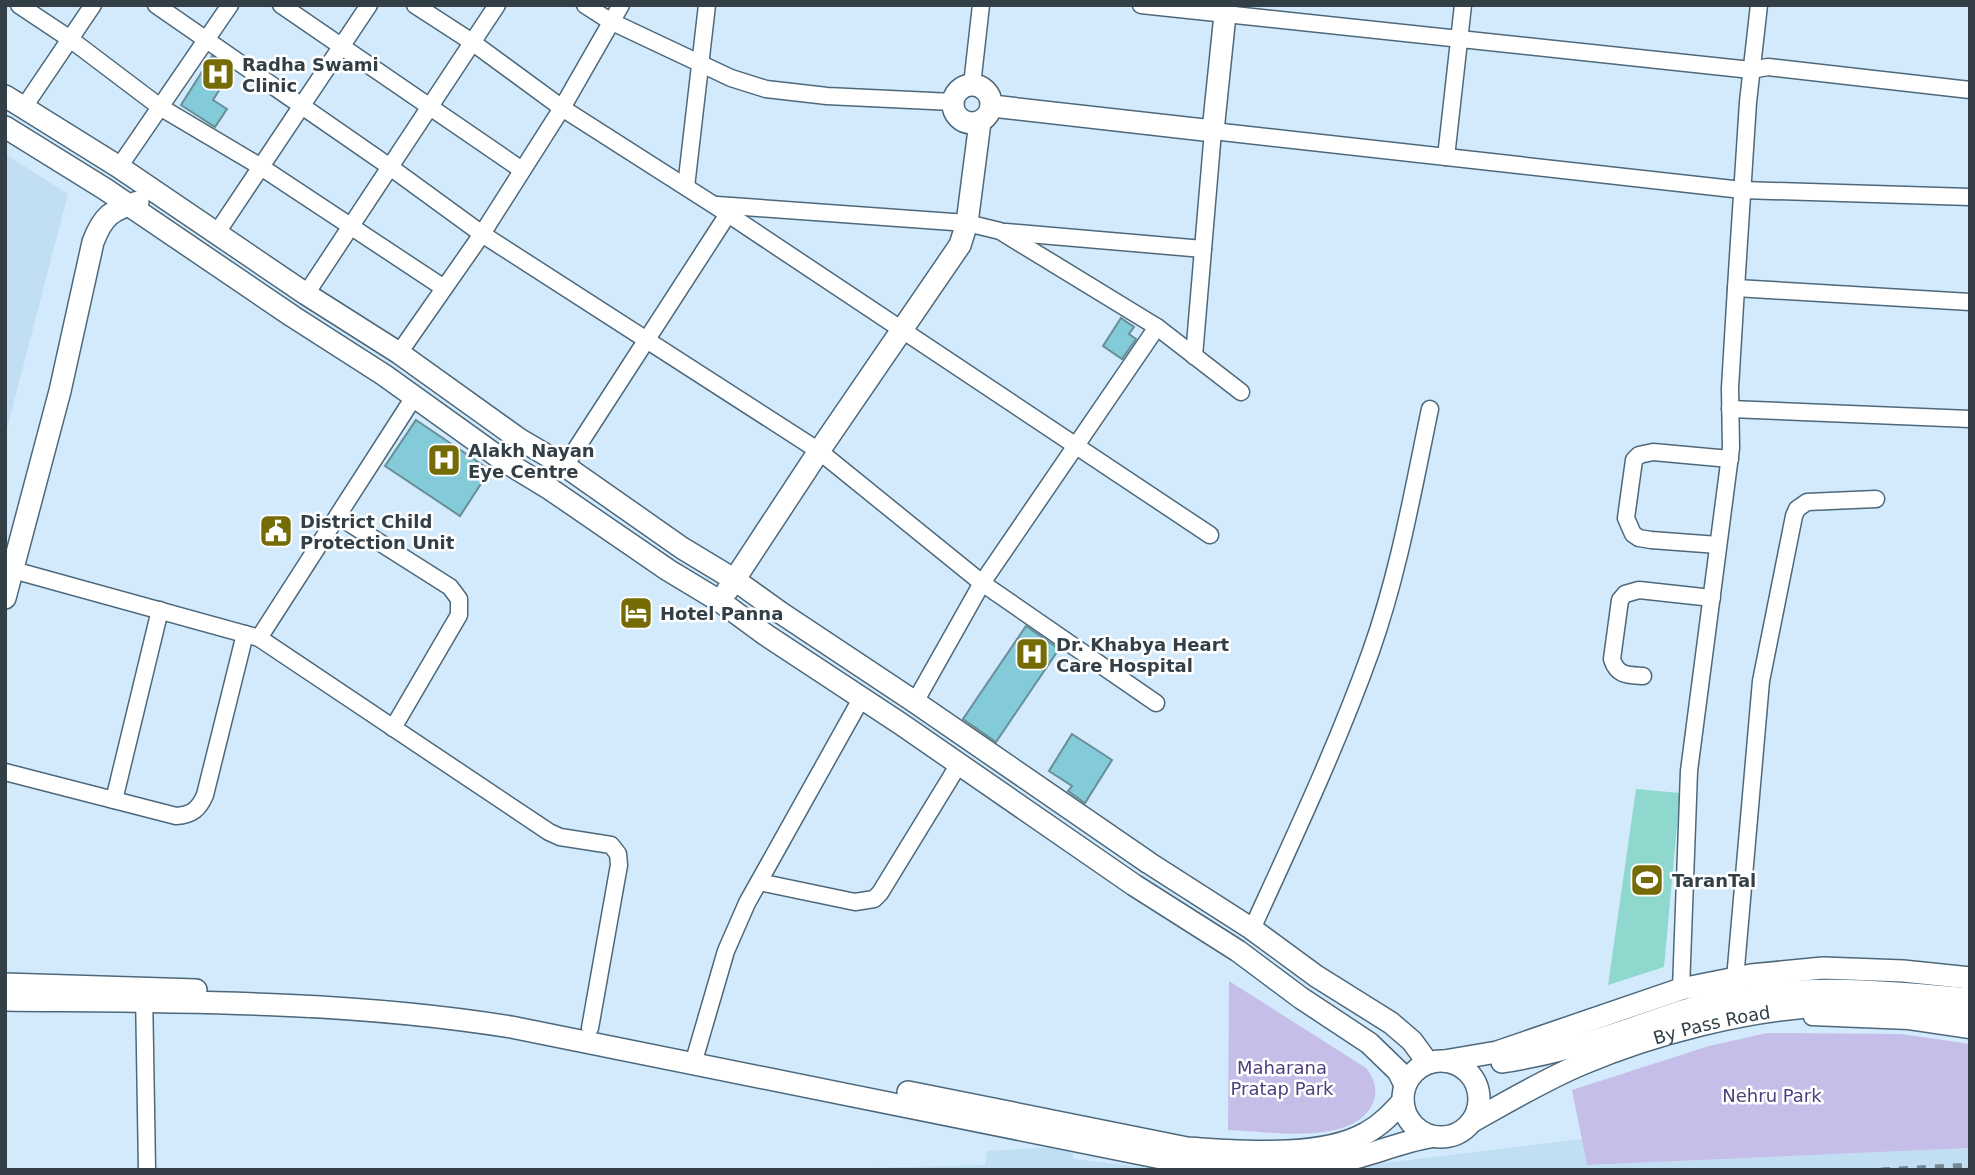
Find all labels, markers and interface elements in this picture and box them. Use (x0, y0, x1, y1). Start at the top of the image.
place label: Radha Swami Clinic (242, 54, 379, 96)
hospital icon: Radha Swami Clinic (199, 55, 237, 93)
place label: Alakh Nayan Eye Centre (468, 440, 595, 482)
hospital icon: Alakh Nayan Eye Centre (425, 441, 463, 479)
place label: District Child Protection Unit (300, 511, 455, 553)
public building icon: District Child Protection Unit (257, 512, 295, 550)
hotel icon: Hotel Panna (617, 594, 655, 632)
place label: Hotel Panna (660, 603, 783, 624)
place label: Dr. Khabya Heart Care Hospital (1056, 634, 1230, 676)
hospital icon: Dr. Khabya Heart Care Hospital (1013, 635, 1051, 673)
sports icon: TaranTal (1628, 861, 1666, 899)
place label: TaranTal (1672, 870, 1756, 891)
street label: By Pass Road (1650, 1001, 1772, 1048)
park label: Maharana Pratap Park (1230, 1057, 1334, 1099)
park label: Nehru Park (1722, 1085, 1822, 1106)

